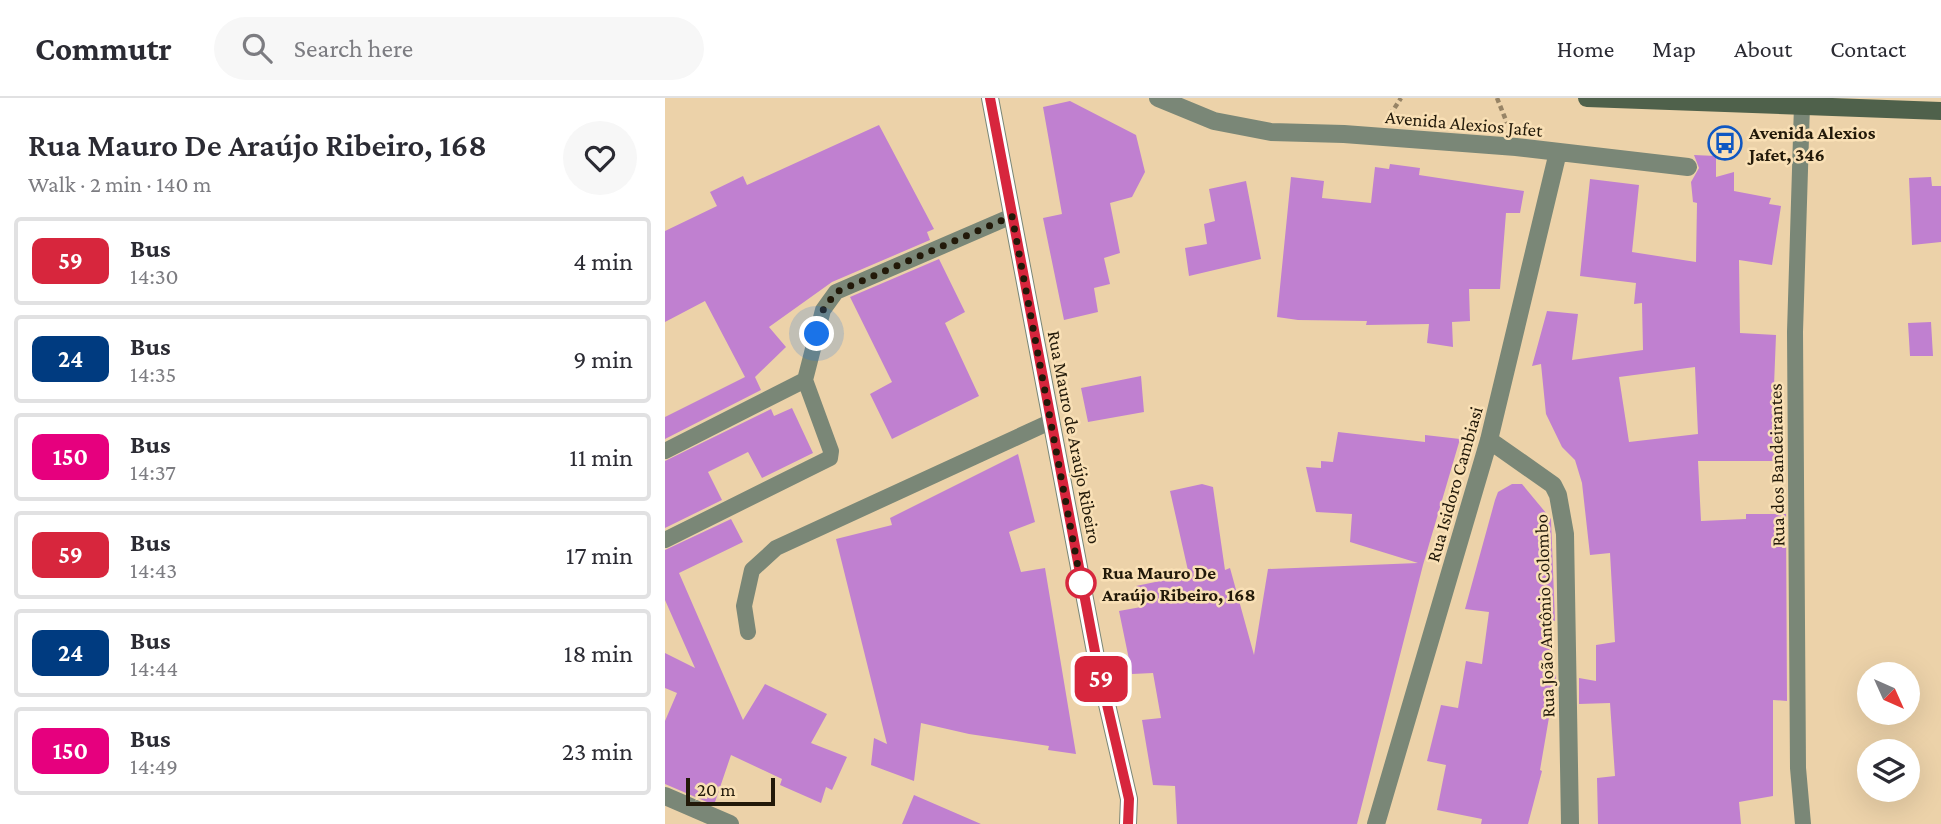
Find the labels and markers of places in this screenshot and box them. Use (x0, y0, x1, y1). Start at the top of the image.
place label: Avenida Alexios Jafet, 346 (1747, 122, 1876, 165)
bus stop icon: Avenida Alexios Jafet, 346 (1706, 124, 1744, 162)
place label: Rua Mauro De Araújo Ribeiro, 168 (1101, 562, 1256, 606)
marker: Rua Mauro De Araújo Ribeiro, 168 (1066, 568, 1096, 598)

